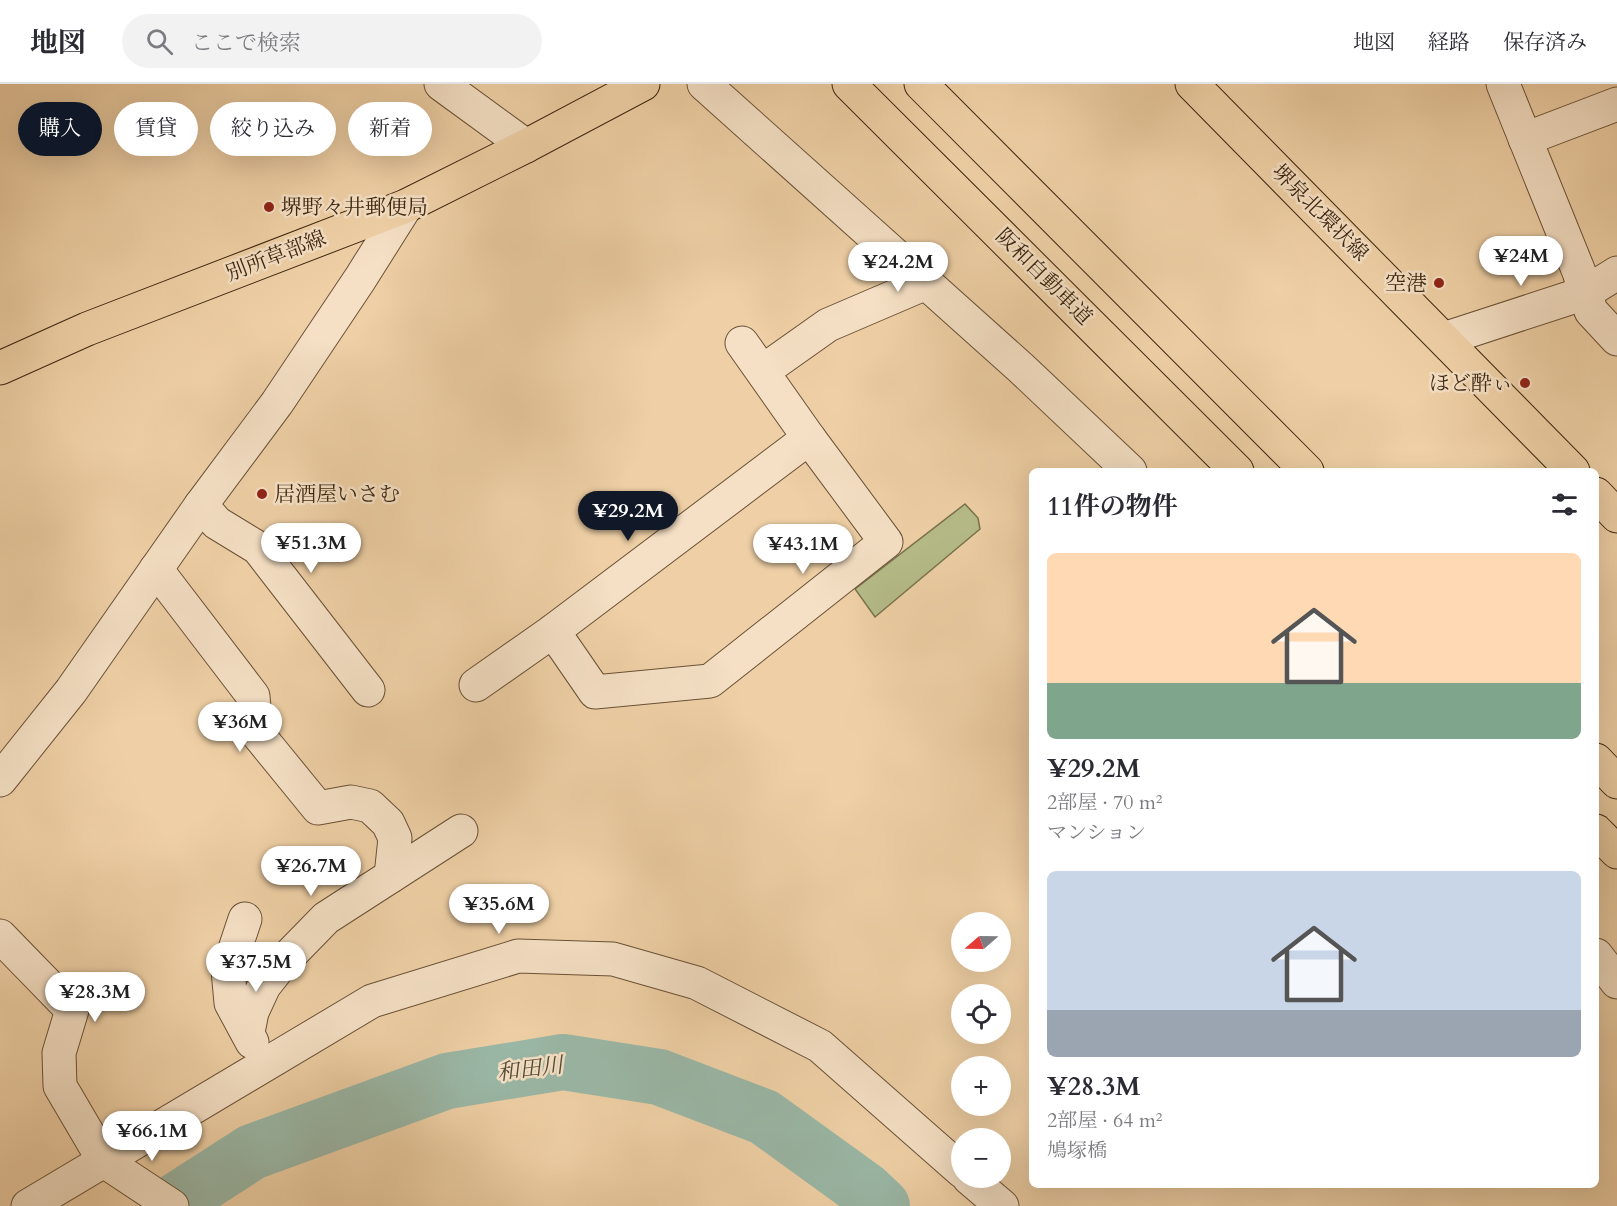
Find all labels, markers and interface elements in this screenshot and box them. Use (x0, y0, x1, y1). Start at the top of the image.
search box (122, 14, 542, 68)
text: 地図 (30, 24, 86, 62)
icon: search (143, 25, 176, 58)
text: ここで検索 (191, 28, 301, 58)
text: 地図 (1353, 28, 1395, 57)
text: 経路 (1428, 28, 1470, 57)
text: 保存済み (1503, 28, 1587, 57)
chip: 購入 (18, 102, 102, 156)
chip: 賃貸 (114, 102, 198, 156)
chip: 絞り込み (210, 102, 336, 156)
chip: 新着 (348, 102, 432, 156)
street label: 堺泉北環状線 (1265, 158, 1375, 268)
place label: 堺野々井郵便局 (281, 193, 428, 222)
marker: 堺野々井郵便局 (262, 200, 276, 214)
street label: 阪和自動車道 (989, 222, 1099, 332)
street label: 別所草部線 (222, 224, 330, 288)
pin: ¥24M (1485, 236, 1557, 287)
pin: ¥24.2M (849, 242, 947, 293)
text: ¥24M (1493, 242, 1549, 269)
text: ¥24.2M (862, 248, 934, 275)
place label: 空港 (1385, 269, 1427, 298)
marker: 空港 (1432, 276, 1446, 290)
place label: ほど酔ぃ (1429, 369, 1513, 398)
marker: ほど酔ぃ (1518, 376, 1532, 390)
place label: 居酒屋いさむ (274, 480, 400, 509)
marker: 居酒屋いさむ (255, 487, 269, 501)
icon: filters (1548, 488, 1581, 521)
text: 11件の物件 (1047, 489, 1178, 524)
pin: ¥29.2M (579, 491, 677, 542)
text: ¥29.2M (592, 497, 664, 524)
pin: ¥51.3M (262, 523, 360, 574)
pin: ¥43.1M (754, 524, 852, 575)
text: ¥51.3M (275, 529, 347, 556)
text: ¥43.1M (767, 530, 839, 557)
icon: home (1260, 592, 1368, 700)
pin: ¥36M (204, 702, 276, 753)
text: ¥36M (212, 708, 268, 735)
text: ¥29.2M (1047, 751, 1140, 786)
text: 2部屋 · 70 m² (1047, 789, 1163, 816)
text: マンション (1047, 819, 1146, 846)
pin: ¥26.7M (262, 846, 360, 897)
text: ¥26.7M (275, 852, 347, 879)
pin: ¥35.6M (450, 884, 548, 935)
text: ¥35.6M (463, 890, 535, 917)
icon: home (1260, 910, 1368, 1018)
north arrow (951, 912, 1011, 972)
map controls (951, 912, 1011, 1188)
pin: ¥37.5M (207, 942, 305, 993)
text: ¥37.5M (220, 948, 292, 975)
pin: ¥28.3M (46, 972, 144, 1023)
text: ¥28.3M (59, 978, 131, 1005)
button: locate (951, 984, 1011, 1044)
water label: 和田川 (495, 1050, 567, 1088)
button: + (951, 1056, 1011, 1116)
text: ¥28.3M (1047, 1069, 1140, 1104)
text: 2部屋 · 64 m² (1047, 1107, 1163, 1134)
pin: ¥66.1M (103, 1111, 201, 1162)
text: ¥66.1M (116, 1117, 188, 1144)
button: − (951, 1128, 1011, 1188)
text: 鳩塚橋 (1047, 1137, 1107, 1164)

